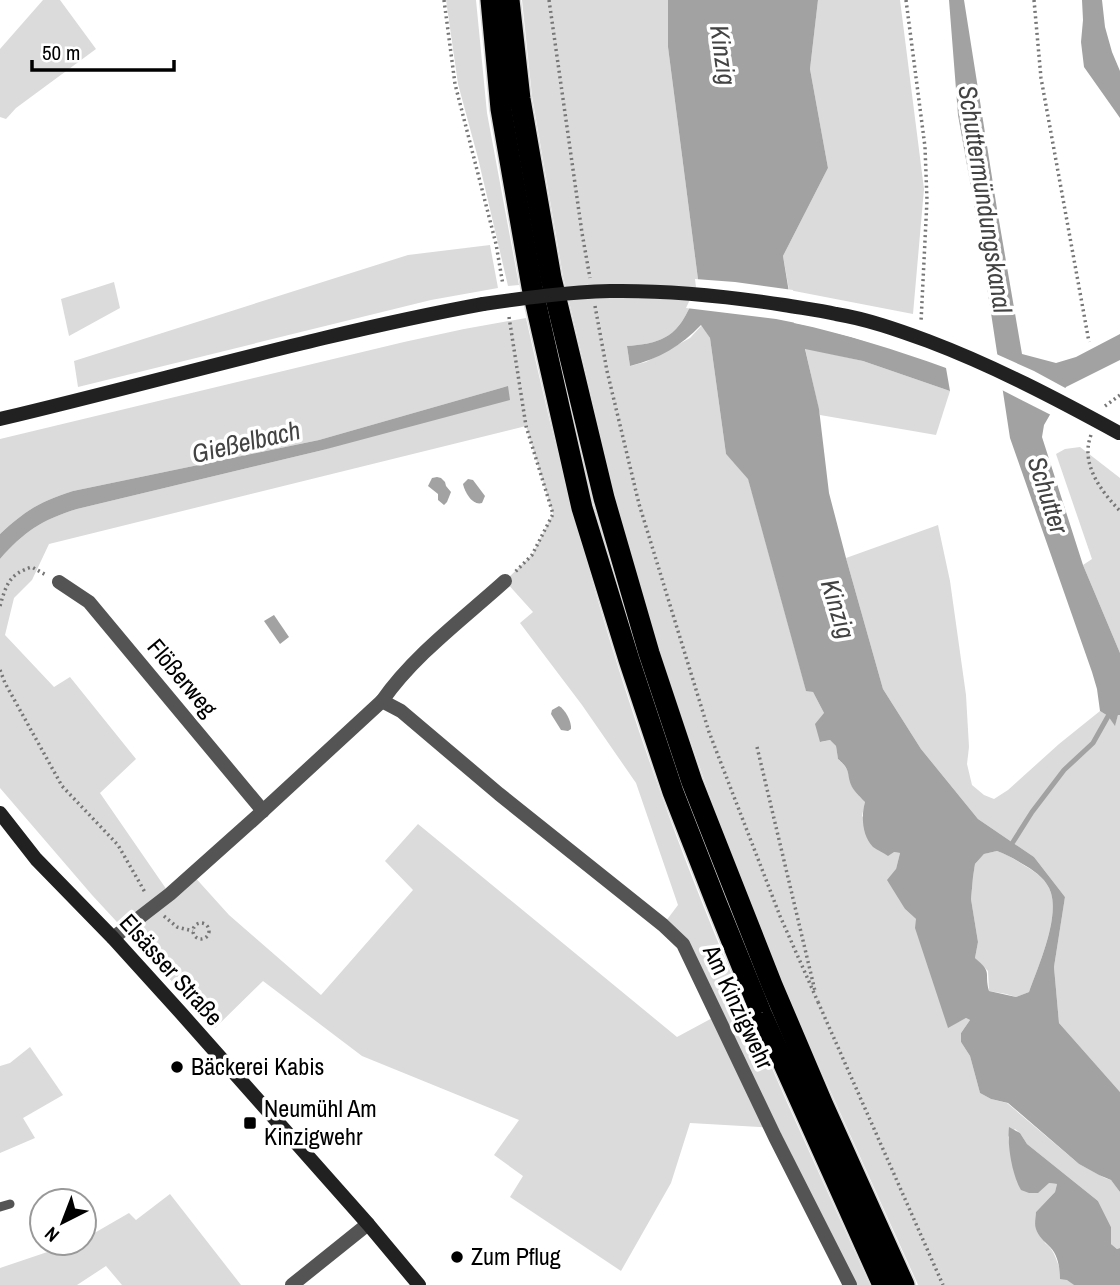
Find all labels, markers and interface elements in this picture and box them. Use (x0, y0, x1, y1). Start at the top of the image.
water label: Kinzig (702, 23, 745, 87)
scale bar (32, 28, 173, 72)
text: 50 m (42, 38, 80, 67)
water label: Schuttermündungskanal (950, 83, 1021, 316)
water label: Gießelbach (188, 412, 304, 471)
water label: Schutter (1020, 452, 1078, 539)
water label: Kinzig (813, 575, 864, 643)
street label: Flößerweg (141, 631, 225, 723)
street label: Elsässer Straße (113, 907, 230, 1032)
street label: Am Kinzigwehr (696, 938, 782, 1074)
place label: Bäckerei Kabis (191, 1050, 324, 1082)
marker: Bäckerei Kabis (169, 1059, 185, 1075)
place label: Neumühl Am Kinzigwehr (264, 1092, 377, 1152)
marker: Neumühl Am Kinzigwehr (242, 1115, 258, 1131)
north arrow (28, 1187, 98, 1257)
text: N (39, 1221, 65, 1248)
place label: Zum Pflug (471, 1240, 561, 1272)
marker: Zum Pflug (449, 1249, 465, 1265)

